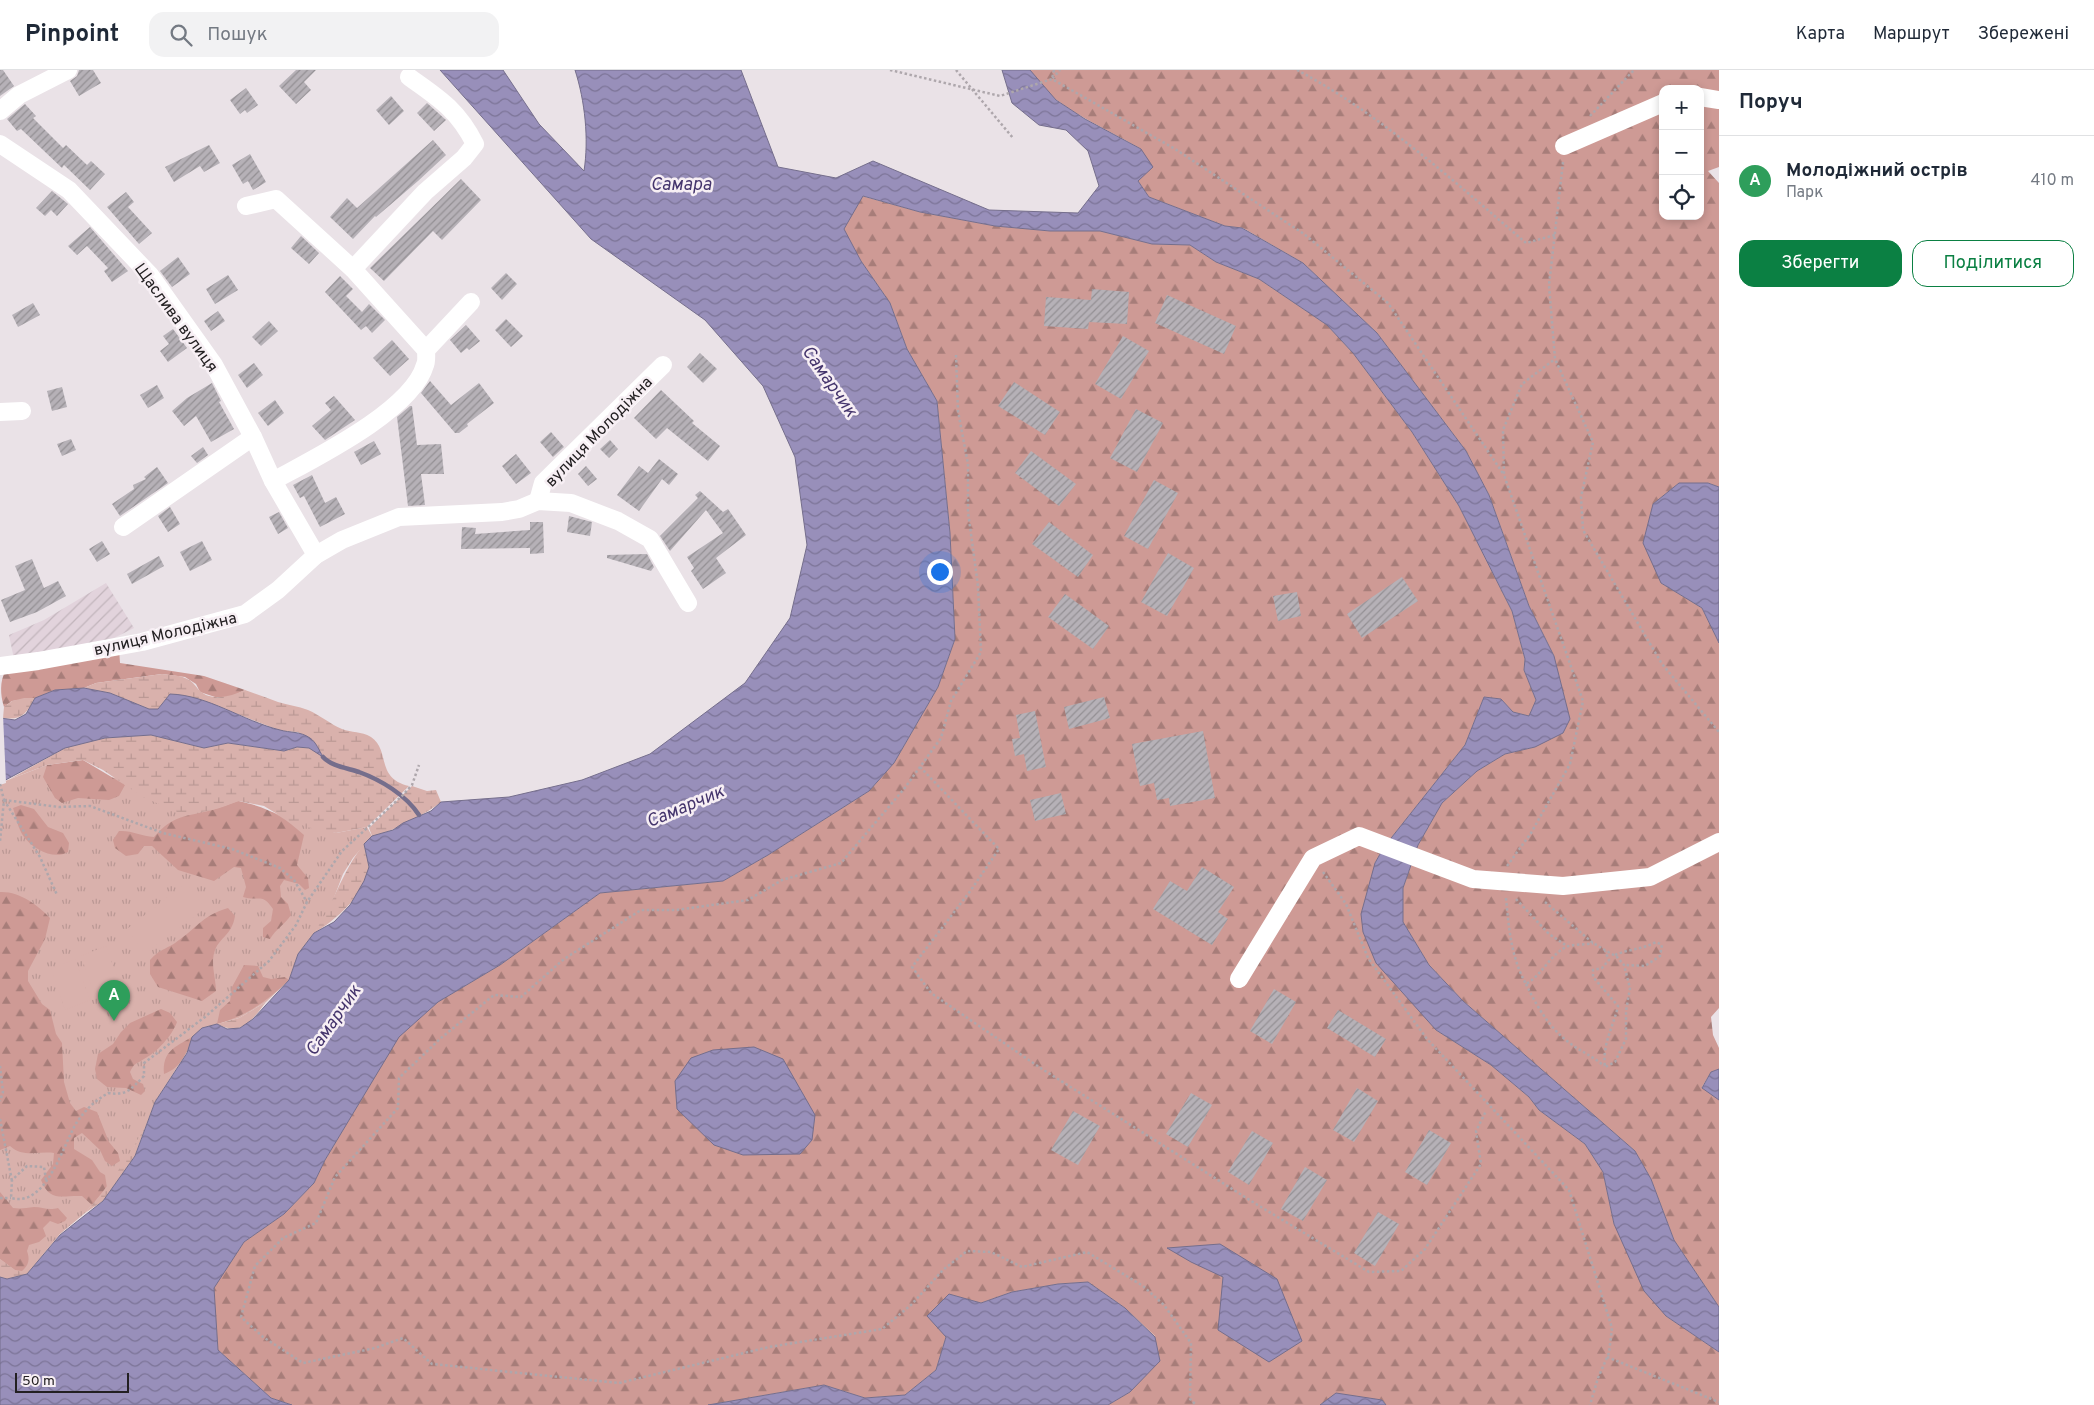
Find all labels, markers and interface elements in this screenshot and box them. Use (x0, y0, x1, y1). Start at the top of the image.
search box (149, 12, 499, 57)
text: Pinpoint (25, 20, 119, 50)
icon: search (167, 21, 195, 49)
text: Пошук (207, 23, 268, 47)
text: Карта (1796, 23, 1845, 46)
text: Маршрут (1873, 23, 1950, 46)
text: Збережені (1978, 23, 2069, 46)
map controls (1659, 85, 1704, 220)
button: + (1659, 85, 1704, 130)
text: Поруч (1739, 89, 1803, 116)
button: − (1659, 130, 1704, 175)
text: Молодіжний острів (1786, 159, 1968, 183)
text: A (1749, 171, 1761, 191)
text: 410 m (2031, 171, 2074, 191)
water label: Самара (650, 174, 712, 197)
button: locate (1659, 175, 1704, 220)
text: Парк (1786, 183, 1823, 203)
button: Зберегти (1739, 240, 1902, 287)
button: Поділитися (1912, 240, 2074, 287)
street label: Щаслива вулиця (129, 260, 222, 377)
water label: Самарчик (796, 342, 862, 423)
street label: вулиця Молодіжна (542, 373, 657, 492)
your location (927, 559, 953, 585)
street label: вулиця Молодіжна (92, 609, 239, 661)
water label: Самарчик (643, 780, 729, 834)
pin: A (98, 980, 130, 1021)
water label: Самарчик (301, 980, 368, 1061)
scale bar (15, 1370, 129, 1393)
text: 50 m (22, 1373, 55, 1390)

